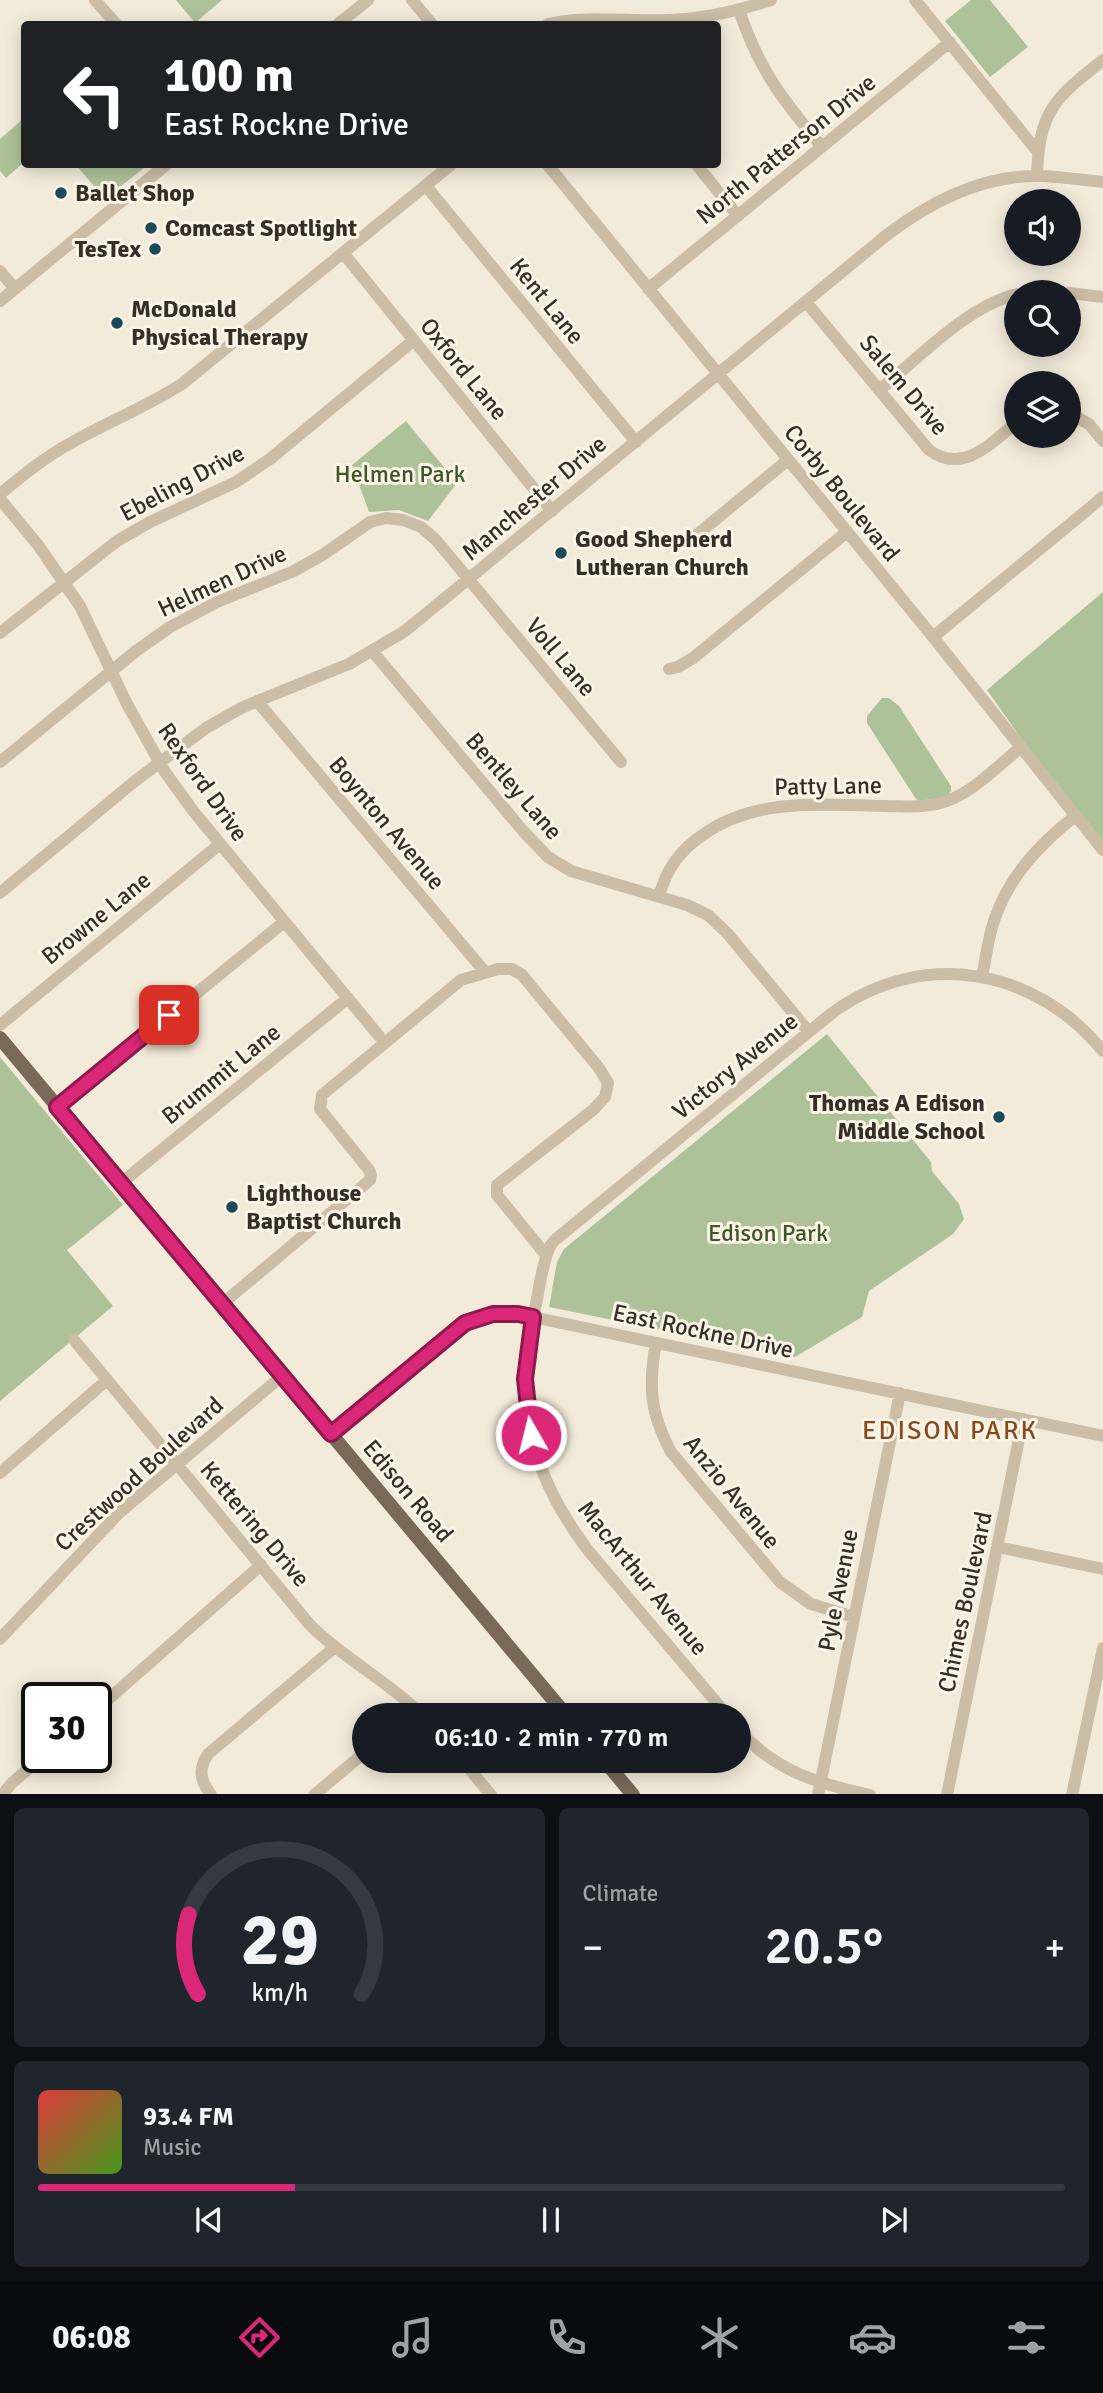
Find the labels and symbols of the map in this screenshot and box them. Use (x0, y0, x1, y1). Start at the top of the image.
street label: North Patterson Drive (690, 67, 882, 231)
place label: Ballet Shop (75, 178, 195, 208)
marker: Ballet Shop (53, 185, 69, 201)
place label: Comcast Spotlight (165, 213, 357, 243)
marker: Comcast Spotlight (143, 220, 159, 236)
place label: TesTex (75, 234, 141, 264)
marker: TesTex (147, 241, 163, 257)
street label: Kent Lane (503, 252, 591, 350)
place label: McDonald Physical Therapy (131, 294, 308, 352)
street label: Oxford Lane (414, 312, 514, 426)
marker: McDonald Physical Therapy (109, 315, 125, 331)
street label: Salem Drive (853, 328, 955, 442)
street label: Corby Boulevard (778, 418, 906, 568)
street label: Manchester Drive (456, 429, 612, 567)
street label: Ebeling Drive (115, 438, 249, 528)
park label: Helmen Park (335, 459, 465, 489)
place label: Good Shepherd Lutheran Church (575, 524, 749, 582)
street label: Helmen Drive (153, 538, 291, 624)
marker: Good Shepherd Lutheran Church (553, 545, 569, 561)
street label: Voll Lane (519, 611, 603, 703)
street label: Rexford Drive (151, 717, 255, 847)
street label: Bentley Lane (459, 726, 569, 846)
street label: Boynton Avenue (322, 750, 452, 896)
street label: Patty Lane (774, 770, 882, 802)
street label: Browne Lane (35, 865, 157, 971)
pin (139, 985, 199, 1045)
street label: Victory Avenue (666, 1006, 804, 1126)
street label: Brummit Lane (156, 1017, 286, 1131)
place label: Thomas A Edison Middle School (809, 1088, 985, 1146)
marker: Thomas A Edison Middle School (991, 1109, 1007, 1125)
place label: Lighthouse Baptist Church (246, 1178, 401, 1236)
marker: Lighthouse Baptist Church (224, 1199, 240, 1215)
park label: Edison Park (708, 1218, 828, 1248)
street label: East Rockne Drive (610, 1297, 796, 1365)
street label: Crestwood Boulevard (48, 1390, 230, 1558)
position arrow (494, 1398, 568, 1472)
district label: EDISON PARK (862, 1415, 1038, 1447)
street label: Anzio Avenue (677, 1429, 787, 1555)
street label: Edison Road (356, 1433, 460, 1549)
street label: Kettering Drive (194, 1455, 316, 1593)
street label: MacArthur Avenue (571, 1495, 715, 1661)
street label: Chimes Boulevard (931, 1509, 999, 1695)
street label: Pyle Avenue (811, 1526, 865, 1654)
speed limit sign: 30 (21, 1682, 112, 1773)

